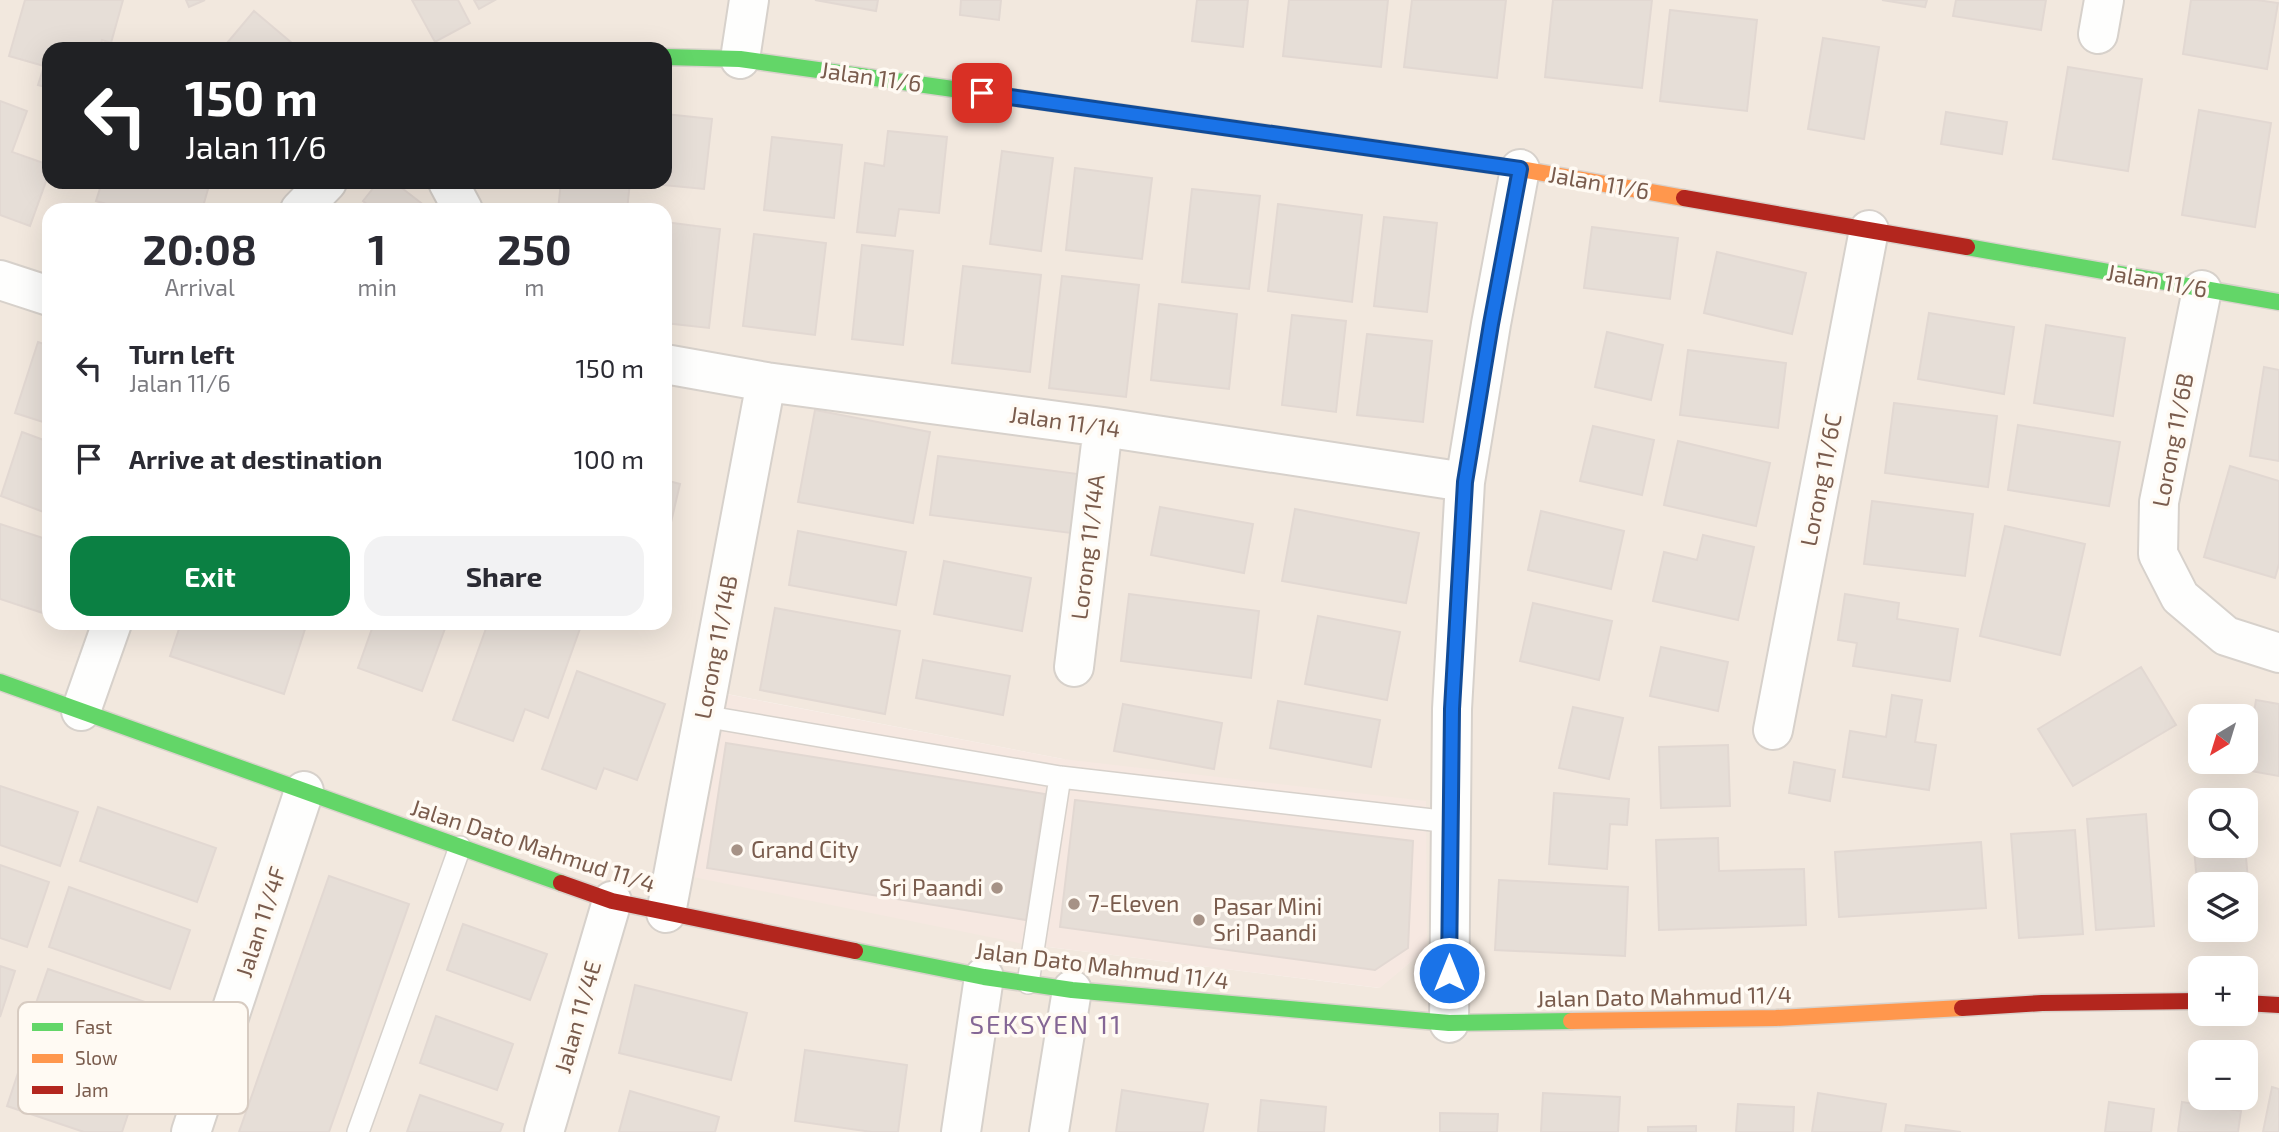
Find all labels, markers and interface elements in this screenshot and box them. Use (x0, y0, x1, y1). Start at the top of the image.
street label: Jalan 11/6 (819, 55, 923, 97)
pin (952, 63, 1012, 123)
text: 150 m (185, 67, 318, 126)
icon: left (70, 70, 161, 161)
icon: arrive (963, 74, 1001, 112)
text: Jalan 11/6 (185, 127, 327, 165)
street label: Jalan 11/6 (1547, 159, 1652, 205)
text: 20:08 (143, 223, 257, 273)
text: 1 (368, 223, 386, 273)
text: 250 (497, 223, 571, 273)
street label: Jalan 11/6 (2105, 257, 2210, 303)
text: Arrival (165, 273, 235, 301)
text: min (358, 273, 397, 301)
text: m (524, 273, 544, 301)
text: Turn left (129, 338, 235, 369)
icon: left (70, 349, 108, 387)
text: 150 m (575, 352, 644, 383)
text: Jalan 11/6 (129, 369, 231, 397)
street label: Lorong 11/6B (2145, 370, 2199, 509)
street label: Jalan 11/14 (1008, 399, 1122, 443)
street label: Lorong 11/6C (1793, 411, 1847, 549)
icon: arrive (70, 440, 108, 478)
text: Arrive at destination (129, 443, 382, 474)
text: 100 m (574, 443, 644, 474)
street label: Lorong 11/14A (1064, 472, 1110, 621)
button: Exit (70, 536, 350, 616)
button: Share (364, 536, 644, 616)
street label: Lorong 11/14B (687, 573, 743, 721)
north arrow (2188, 704, 2258, 774)
map controls (2188, 704, 2258, 1110)
button: search (2188, 788, 2258, 858)
street label: Jalan Dato Mahmud 11/4 (408, 792, 659, 898)
place label: Grand City (751, 835, 859, 863)
marker: Grand City (729, 842, 745, 858)
street label: Jalan 11/4F (229, 863, 291, 981)
button: layers (2188, 872, 2258, 942)
place label: Sri Paandi (879, 873, 983, 901)
marker: Sri Paandi (989, 880, 1005, 896)
place label: 7-Eleven (1088, 889, 1179, 917)
place label: Pasar Mini Sri Paandi (1213, 892, 1322, 946)
marker: 7-Eleven (1066, 896, 1082, 912)
marker: Pasar Mini Sri Paandi (1191, 912, 1207, 928)
street label: Jalan Dato Mahmud 11/4 (974, 936, 1231, 994)
position arrow (1412, 936, 1486, 1010)
button: + (2188, 956, 2258, 1026)
street label: Jalan 11/4E (548, 957, 606, 1076)
street label: Jalan Dato Mahmud 11/4 (1536, 980, 1792, 1012)
legend (18, 1002, 248, 1114)
district label: SEKSYEN 11 (969, 1008, 1123, 1039)
text: Fast (75, 1015, 112, 1038)
button: − (2188, 1040, 2258, 1110)
text: Slow (75, 1046, 118, 1069)
text: Jam (75, 1078, 109, 1101)

